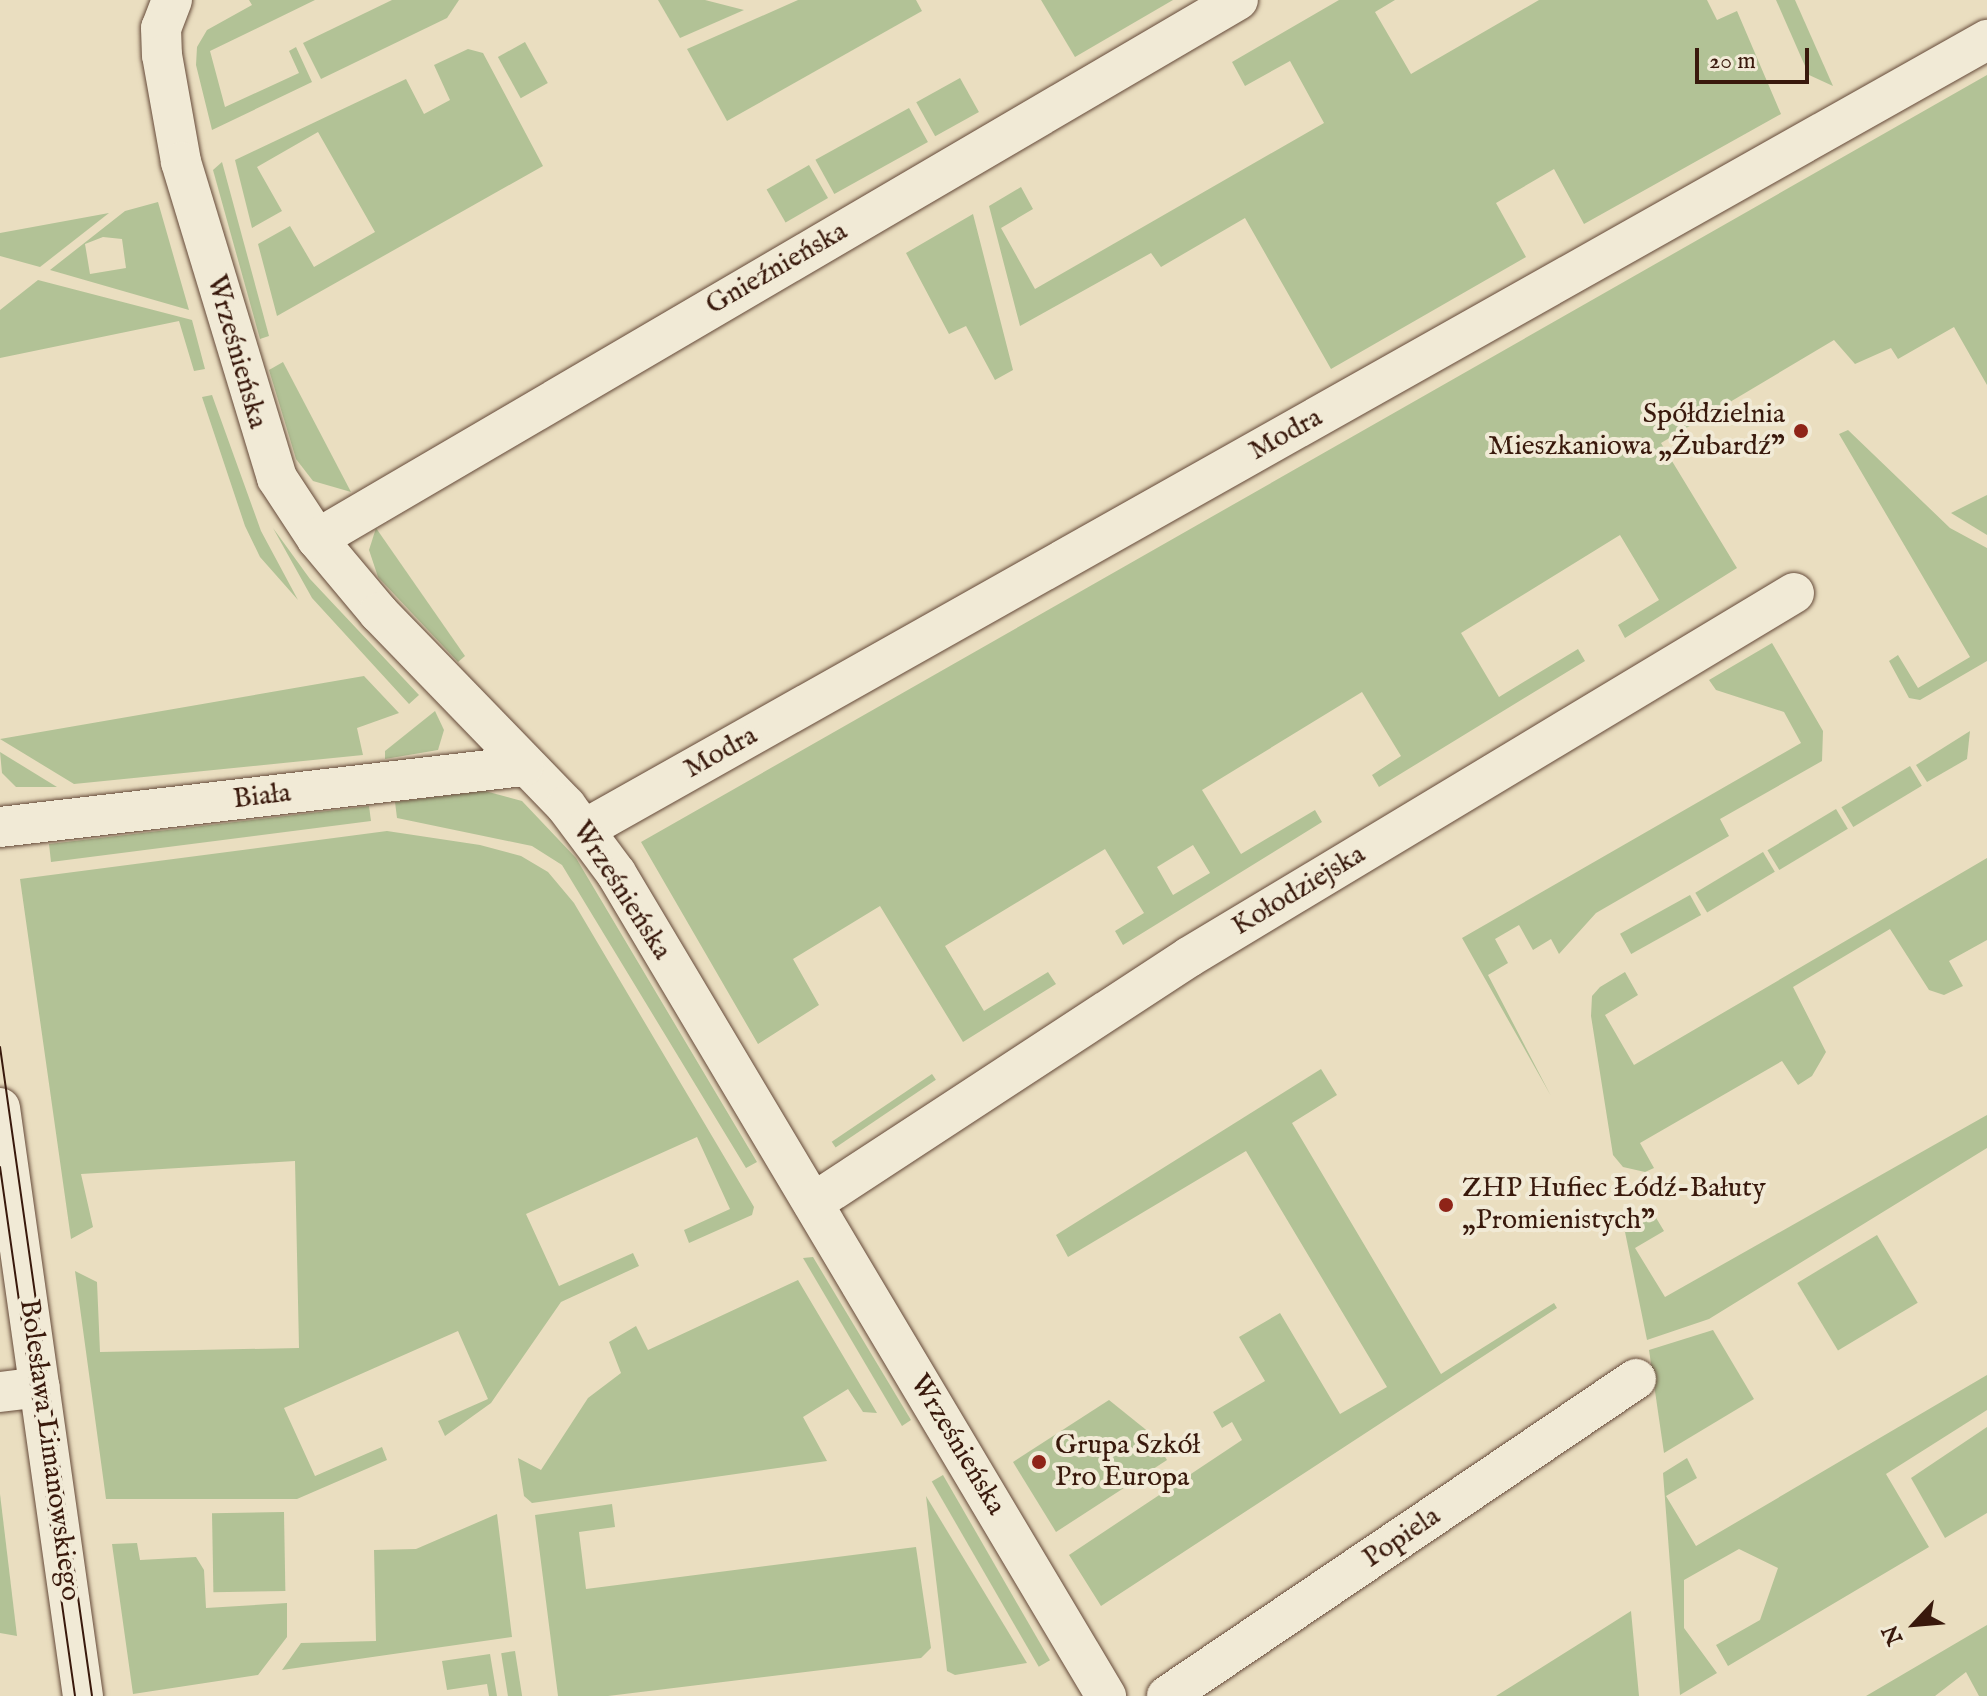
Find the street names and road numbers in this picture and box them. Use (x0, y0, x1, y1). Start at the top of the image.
street label: Gnieźnieńska (700, 215, 854, 323)
street label: Wrześnieńska (198, 271, 274, 433)
street label: Modra (1244, 401, 1328, 469)
street label: Modra (679, 719, 763, 787)
street label: Biała (231, 777, 293, 817)
street label: Wrześnieńska (564, 816, 678, 966)
street label: Kołodziejska (1226, 838, 1372, 944)
street label: Bolesława Limanowskiego (11, 1297, 87, 1603)
street label: Wrześnieńska (902, 1369, 1012, 1521)
street label: Popiela (1357, 1500, 1447, 1576)

